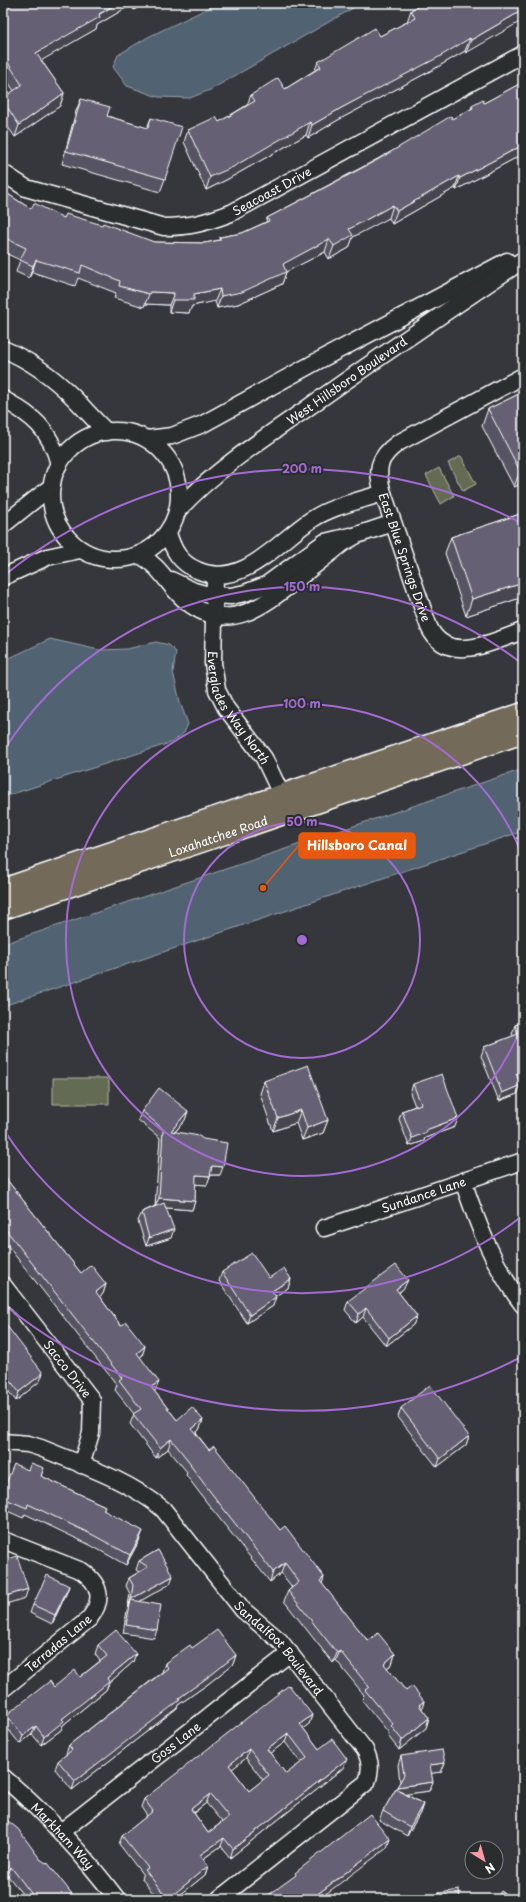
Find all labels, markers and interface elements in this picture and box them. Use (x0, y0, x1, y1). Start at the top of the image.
street label: Seacoast Drive (229, 162, 314, 220)
street label: West Hillsboro Boulevard (283, 332, 411, 429)
text: 200 m (282, 459, 322, 477)
street label: East Blue Springs Drive (374, 490, 435, 624)
text: 150 m (284, 577, 320, 595)
street label: Everglades Way North (204, 651, 275, 767)
text: 100 m (283, 694, 321, 712)
street label: Loxahatchee Road (166, 811, 270, 861)
text: 50 m (286, 812, 318, 830)
callout: Hillsboro Canal (299, 833, 415, 858)
text: Hillsboro Canal (307, 835, 407, 854)
centre of rings (295, 933, 309, 947)
street label: Sundance Lane (379, 1172, 468, 1217)
street label: Sacco Drive (40, 1336, 96, 1401)
street label: Sandalfoot Boulevard (230, 1597, 328, 1699)
street label: Terradas Lane (21, 1609, 96, 1676)
street label: Goss Lane (147, 1717, 205, 1768)
street label: Markham Way (27, 1798, 99, 1873)
north arrow (464, 1840, 504, 1880)
text: N (481, 1859, 499, 1878)

